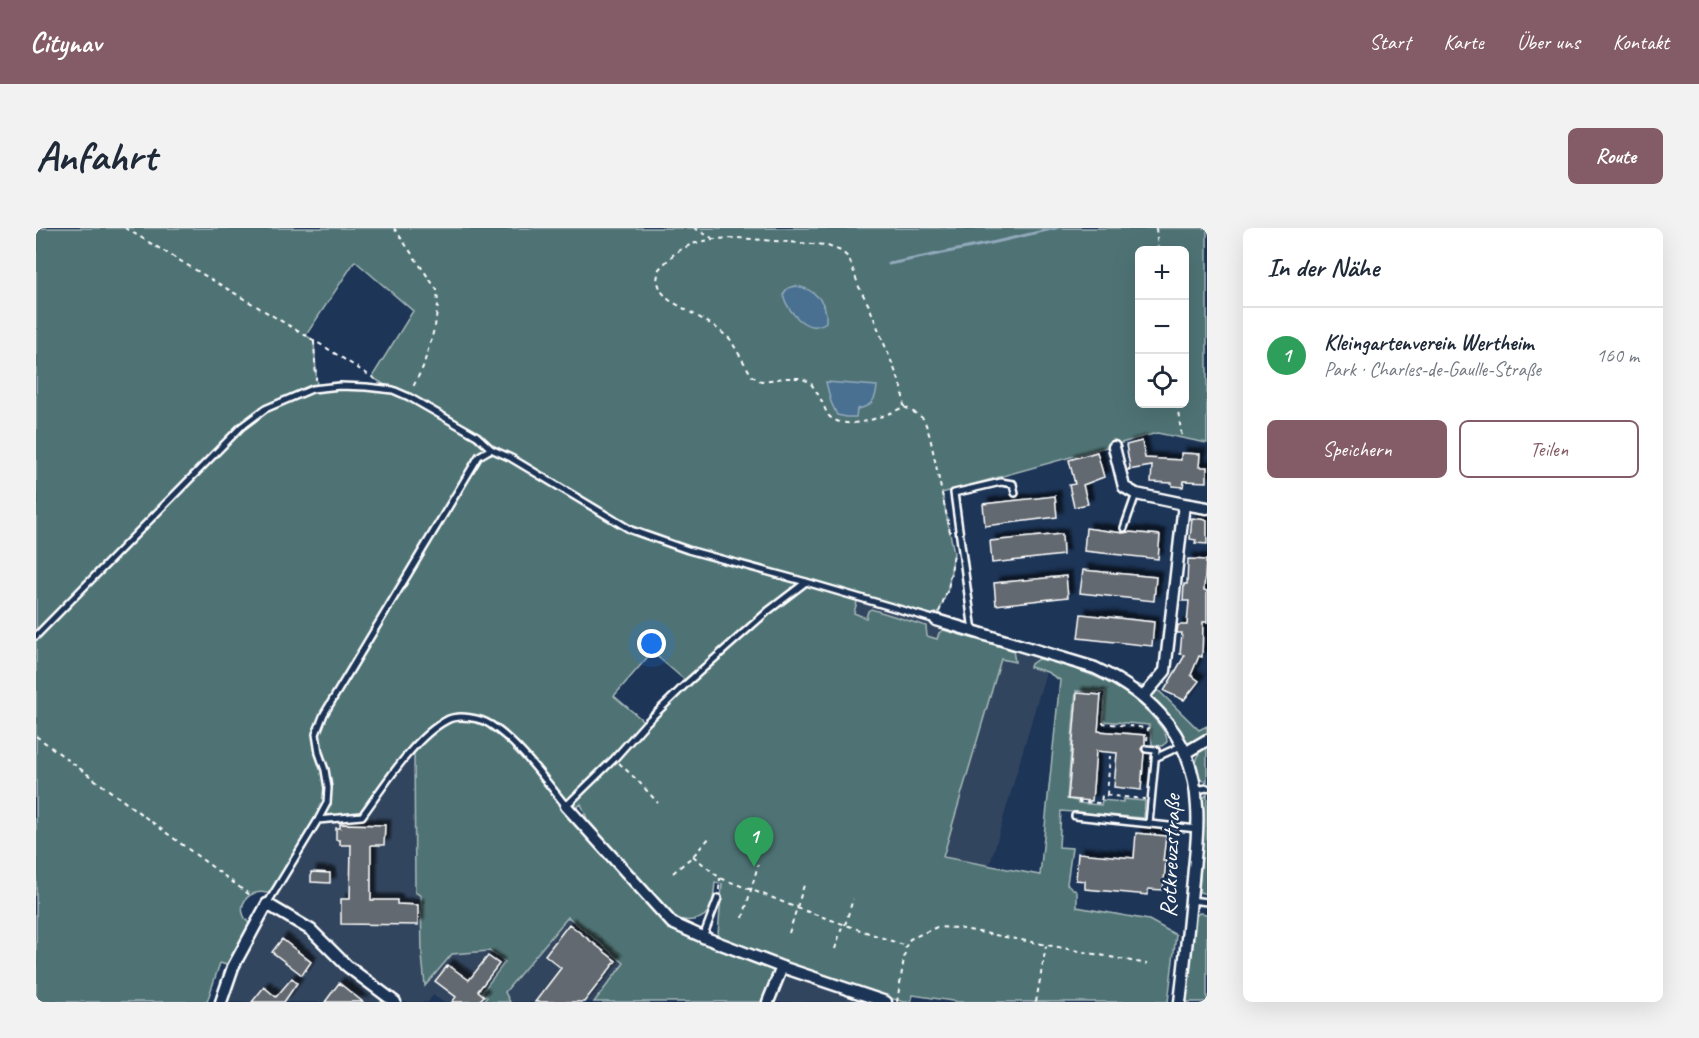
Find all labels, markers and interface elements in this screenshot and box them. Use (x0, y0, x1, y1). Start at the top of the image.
text: Citynav (30, 25, 101, 60)
text: Start (1369, 29, 1410, 55)
text: Karte (1443, 29, 1484, 55)
text: Über uns (1517, 29, 1580, 55)
text: Kontakt (1613, 29, 1669, 55)
button: Route (1568, 128, 1663, 184)
text: Anfahrt (36, 130, 156, 183)
map controls (1135, 246, 1189, 408)
button: + (1135, 246, 1189, 300)
text: In der Nähe (1267, 251, 1379, 284)
button: − (1135, 300, 1189, 354)
text: Kleingartenverein Wertheim (1324, 329, 1533, 357)
text: 1 (1282, 343, 1291, 368)
text: 160 m (1596, 343, 1639, 368)
button: locate (1135, 354, 1189, 408)
text: Park · Charles-de-Gaulle-Straße (1324, 357, 1541, 382)
button: Speichern (1267, 420, 1447, 478)
button: Teilen (1459, 420, 1639, 478)
your location (637, 629, 666, 658)
street label: Rotkreuzstraße (1153, 792, 1187, 918)
pin: 1 (734, 818, 774, 867)

